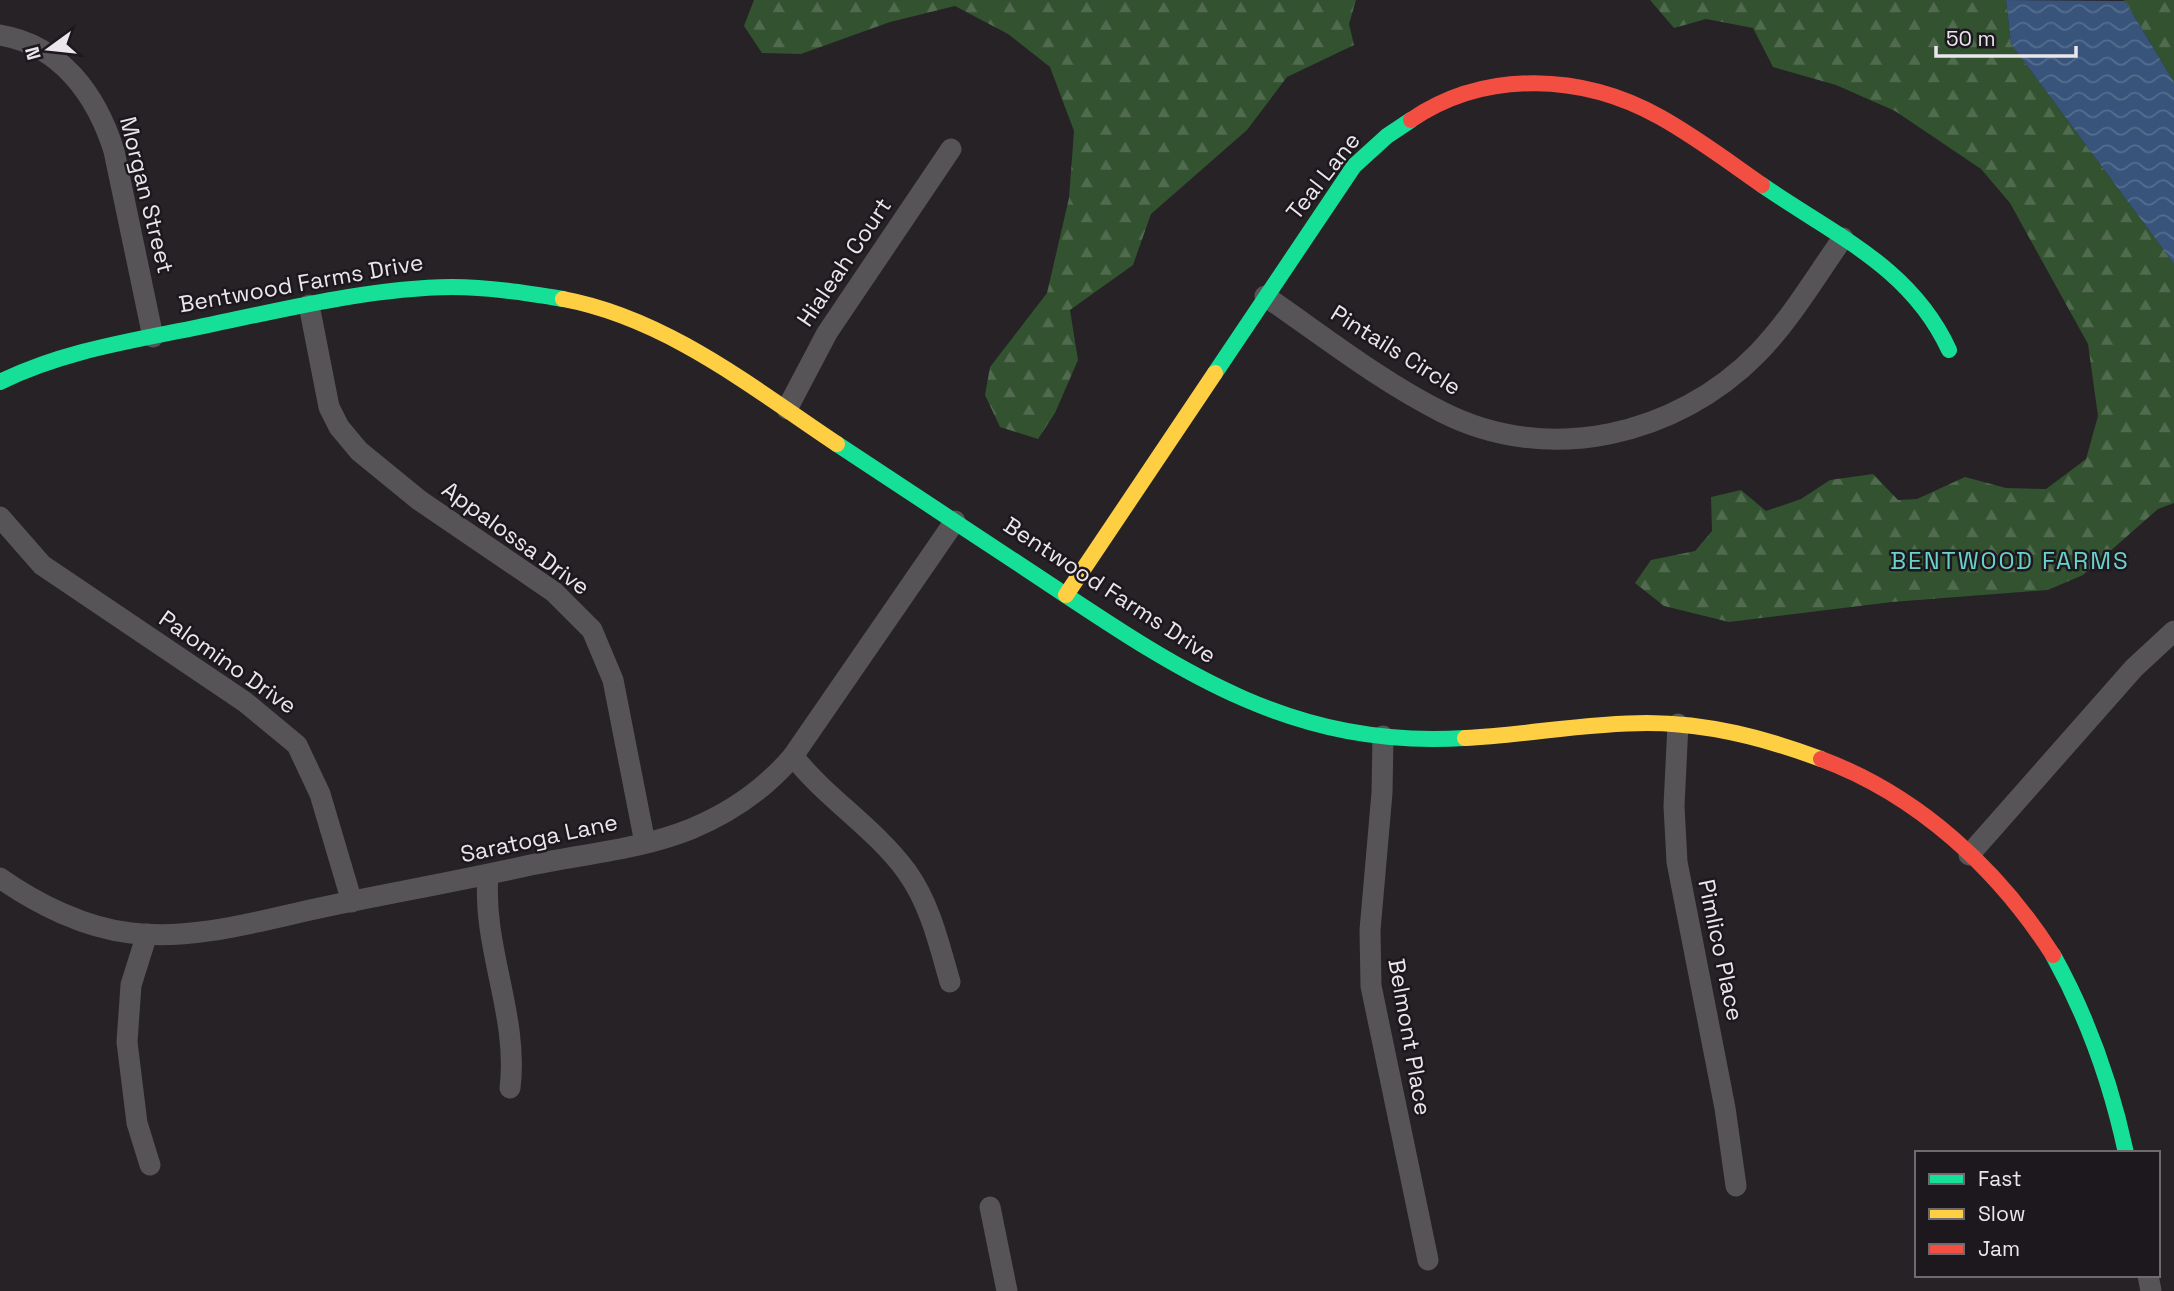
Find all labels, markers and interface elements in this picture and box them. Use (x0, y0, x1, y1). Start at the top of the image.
north arrow (14, 14, 84, 84)
scale bar (1936, 14, 2076, 58)
text: 50 m (1946, 25, 1996, 52)
text: N (19, 44, 47, 63)
street label: Morgan Street (113, 113, 181, 277)
street label: Teal Lane (1279, 126, 1367, 226)
street label: Hialeah Court (790, 192, 898, 332)
street label: Bentwood Farms Drive (176, 247, 426, 319)
street label: Pintails Circle (1325, 298, 1467, 402)
street label: Appalossa Drive (436, 474, 596, 602)
street label: Bentwood Farms Drive (998, 510, 1222, 670)
district label: BENTWOOD FARMS (1890, 545, 2130, 576)
street label: Palomino Drive (153, 603, 303, 721)
street label: Saratoga Lane (458, 807, 620, 869)
street label: Pimlico Place (1691, 876, 1751, 1024)
street label: Belmont Place (1381, 956, 1439, 1118)
legend (1915, 1151, 2160, 1277)
text: Fast (1978, 1165, 2022, 1192)
text: Slow (1978, 1200, 2026, 1227)
text: Jam (1978, 1235, 2020, 1262)

